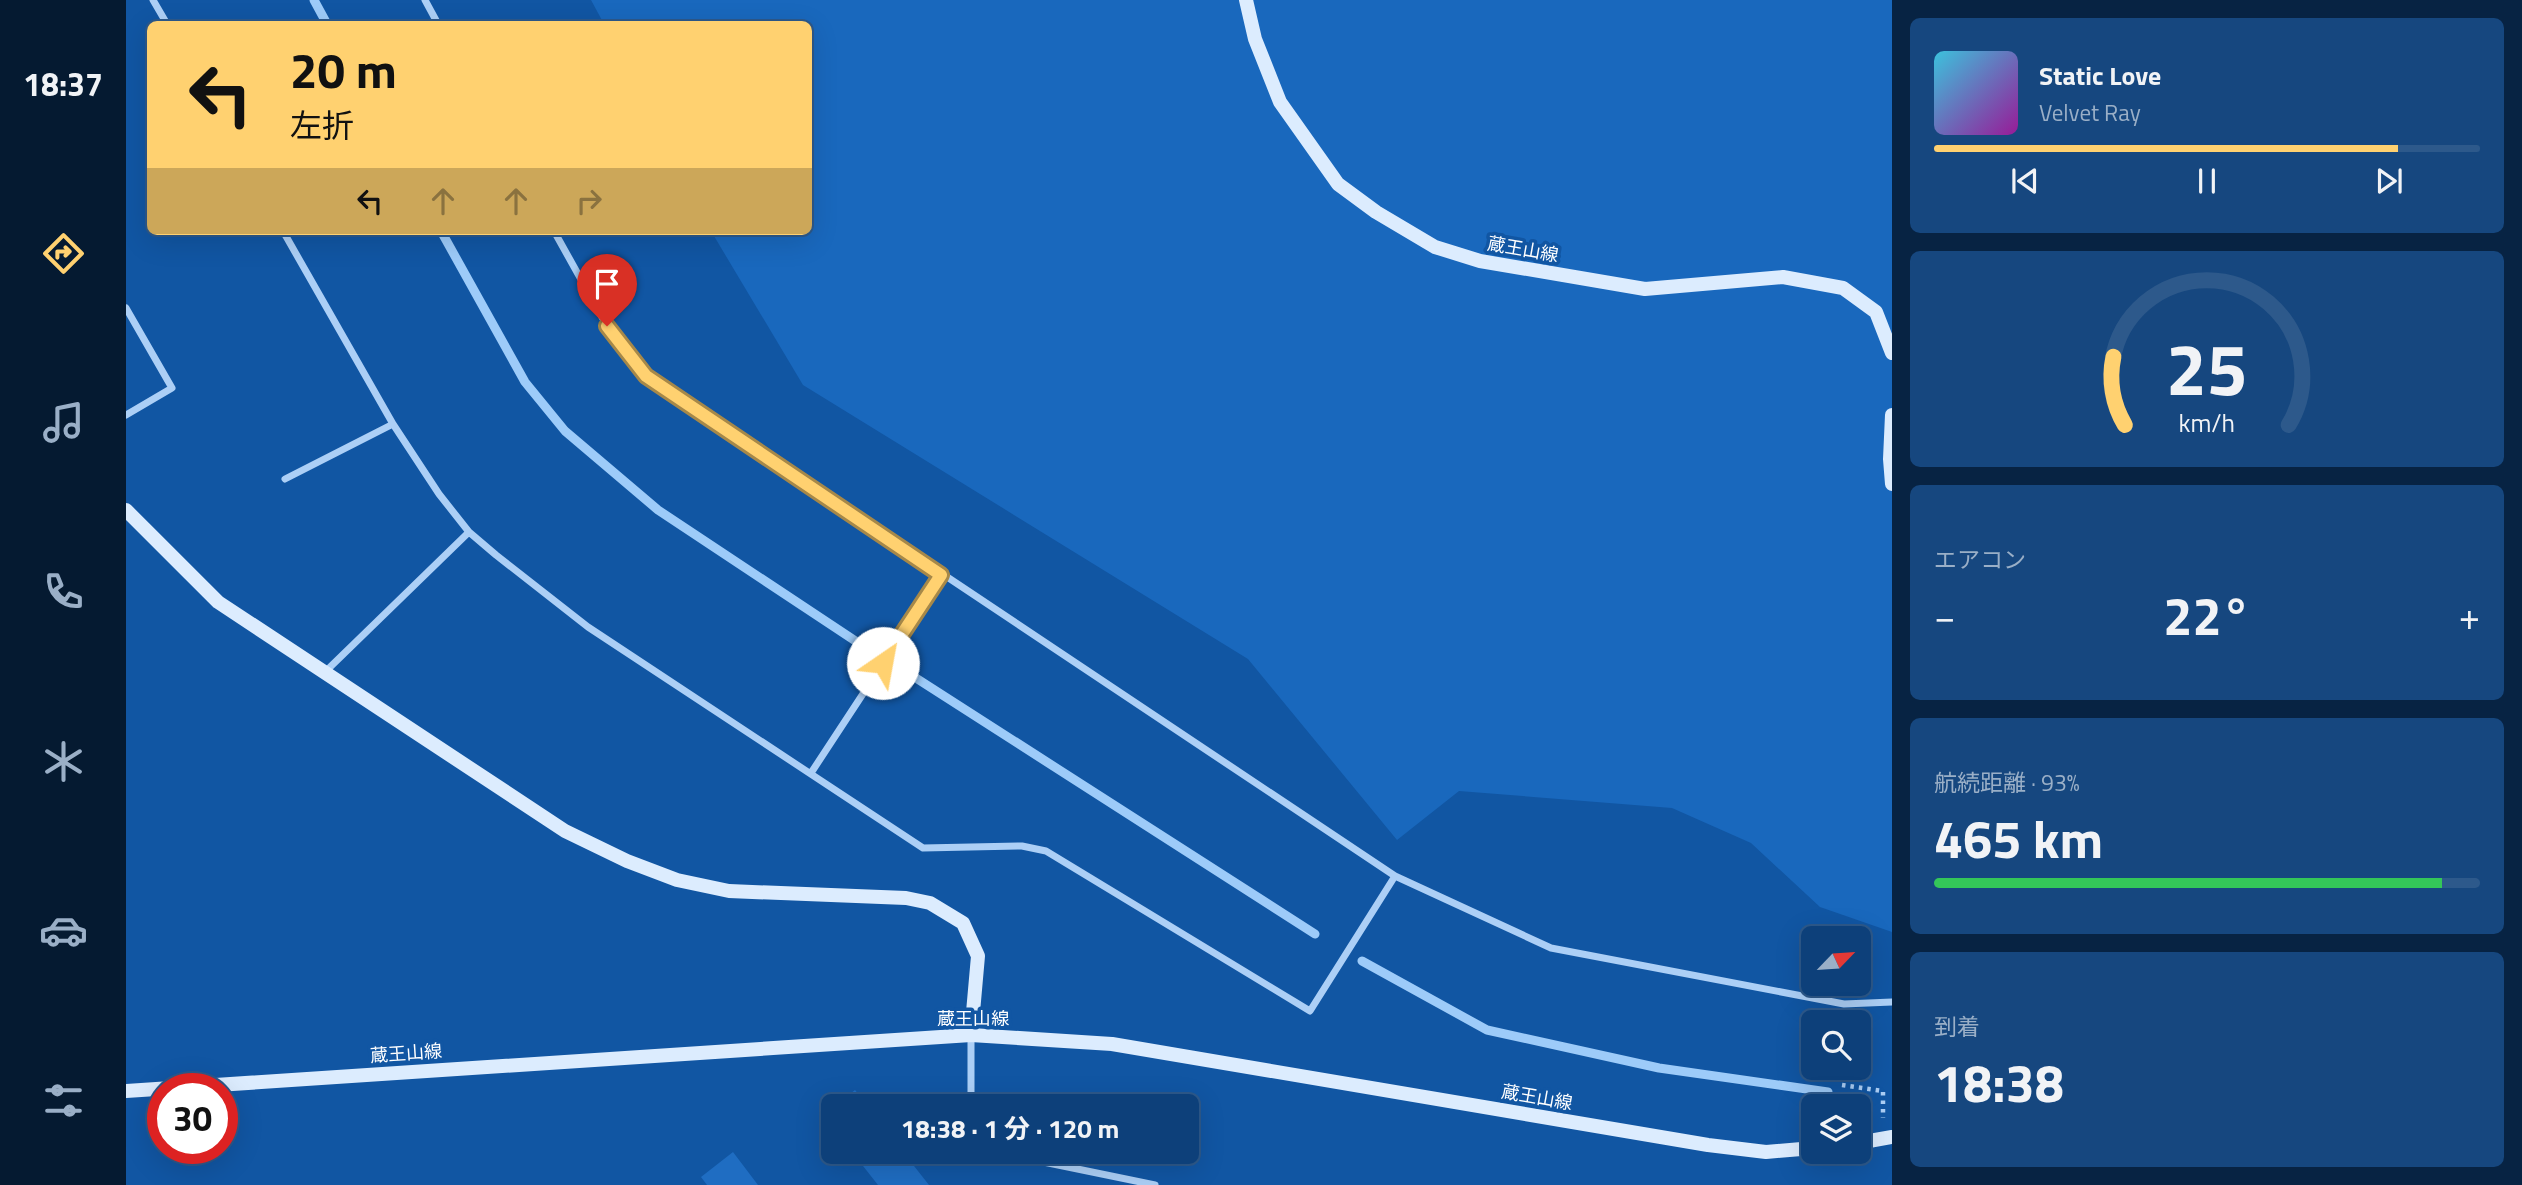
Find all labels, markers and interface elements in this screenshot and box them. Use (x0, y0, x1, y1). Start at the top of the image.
text: 20 m (290, 32, 397, 107)
icon: left (175, 49, 266, 140)
text: Static Love (2039, 56, 2161, 95)
text: 18:37 (23, 60, 103, 108)
text: Velvet Ray (2039, 95, 2141, 130)
text: 左折 (290, 101, 354, 149)
icon: previous (2006, 162, 2044, 200)
icon: pause (2188, 162, 2226, 200)
icon: next (2370, 162, 2408, 200)
icon: left (351, 182, 389, 220)
icon: ahead (424, 182, 462, 220)
icon: ahead (497, 182, 535, 220)
icon: right (570, 182, 608, 220)
icon: directions (39, 229, 88, 278)
street label: 蔵王山線 (1485, 229, 1561, 269)
pin (577, 254, 637, 326)
icon: arrive (588, 265, 626, 303)
text: 25 (2166, 314, 2248, 424)
icon: music (39, 398, 88, 447)
text: km/h (2179, 404, 2235, 442)
text: エアコン (1934, 542, 2026, 577)
icon: phone (39, 567, 88, 616)
text: 22° (2163, 576, 2251, 655)
text: − (1934, 587, 1955, 645)
text: + (2459, 587, 2480, 645)
position arrow (846, 626, 920, 700)
icon: climate (39, 737, 88, 786)
text: 航続距離 · 93% (1934, 765, 2080, 800)
text: 465 km (1934, 799, 2103, 878)
icon: car (39, 906, 88, 955)
north arrow (1801, 926, 1871, 996)
map controls (1801, 926, 1871, 1164)
street label: 蔵王山線 (937, 1005, 1009, 1032)
text: 到着 (1934, 1009, 1980, 1044)
button: search (1801, 1010, 1871, 1080)
street label: 蔵王山線 (369, 1037, 443, 1069)
text: 18:38 (1934, 1043, 2064, 1122)
speed limit sign: 30 (147, 1073, 238, 1164)
icon: filters (39, 1076, 88, 1125)
street label: 蔵王山線 (1499, 1077, 1575, 1117)
button: layers (1801, 1094, 1871, 1164)
text: 18:38 · 1 分 · 120 m (901, 1109, 1119, 1148)

